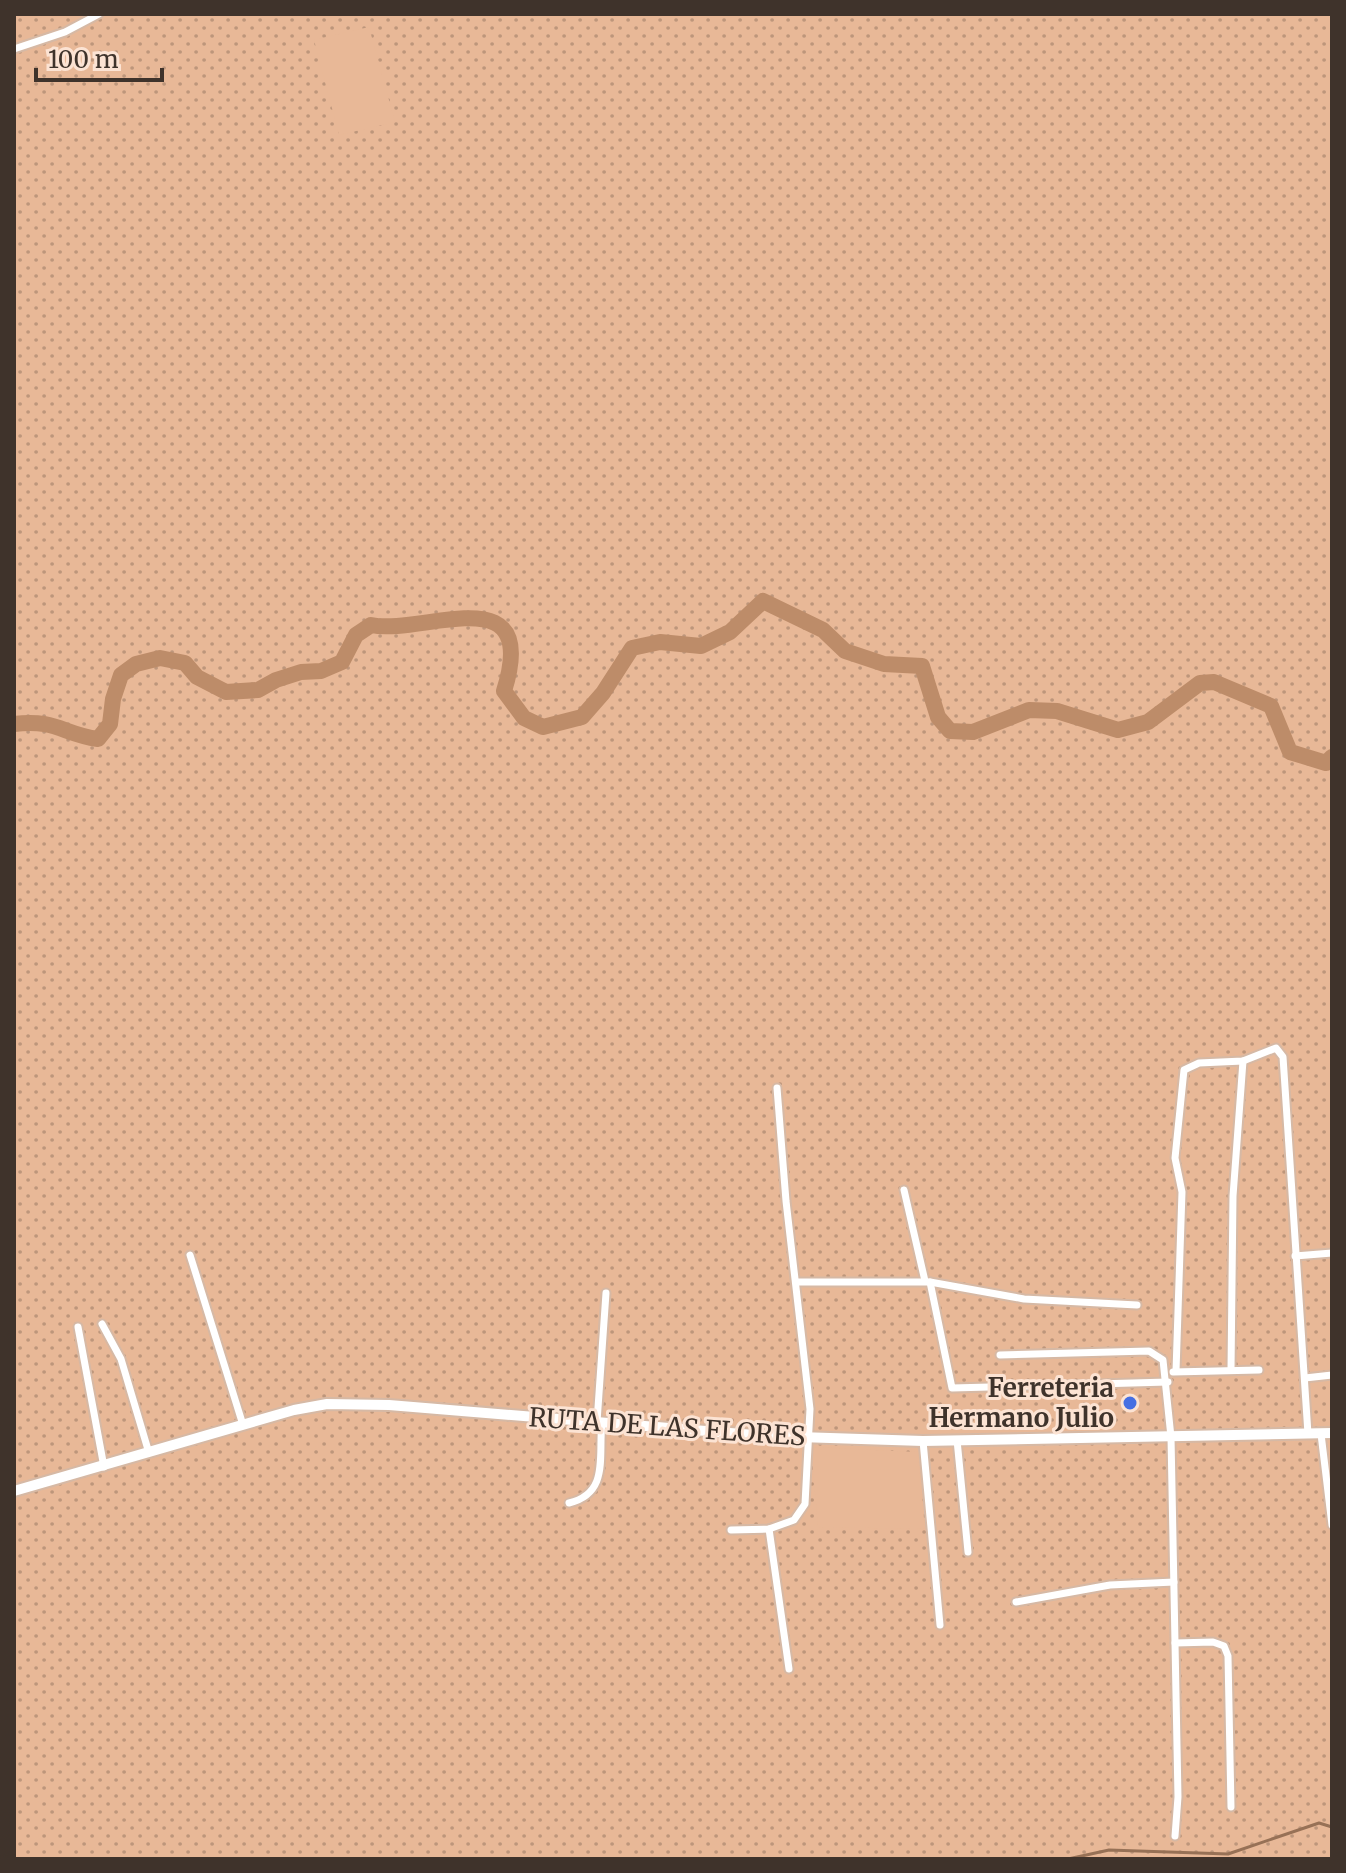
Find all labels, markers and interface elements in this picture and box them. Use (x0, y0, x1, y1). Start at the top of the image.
scale bar (36, 32, 162, 82)
text: 100 m (48, 44, 119, 75)
place label: Ferreteria Hermano Julio (928, 1371, 1114, 1434)
marker: Ferreteria Hermano Julio (1121, 1394, 1139, 1412)
street label: RUTA DE LAS FLORES (528, 1400, 806, 1453)

